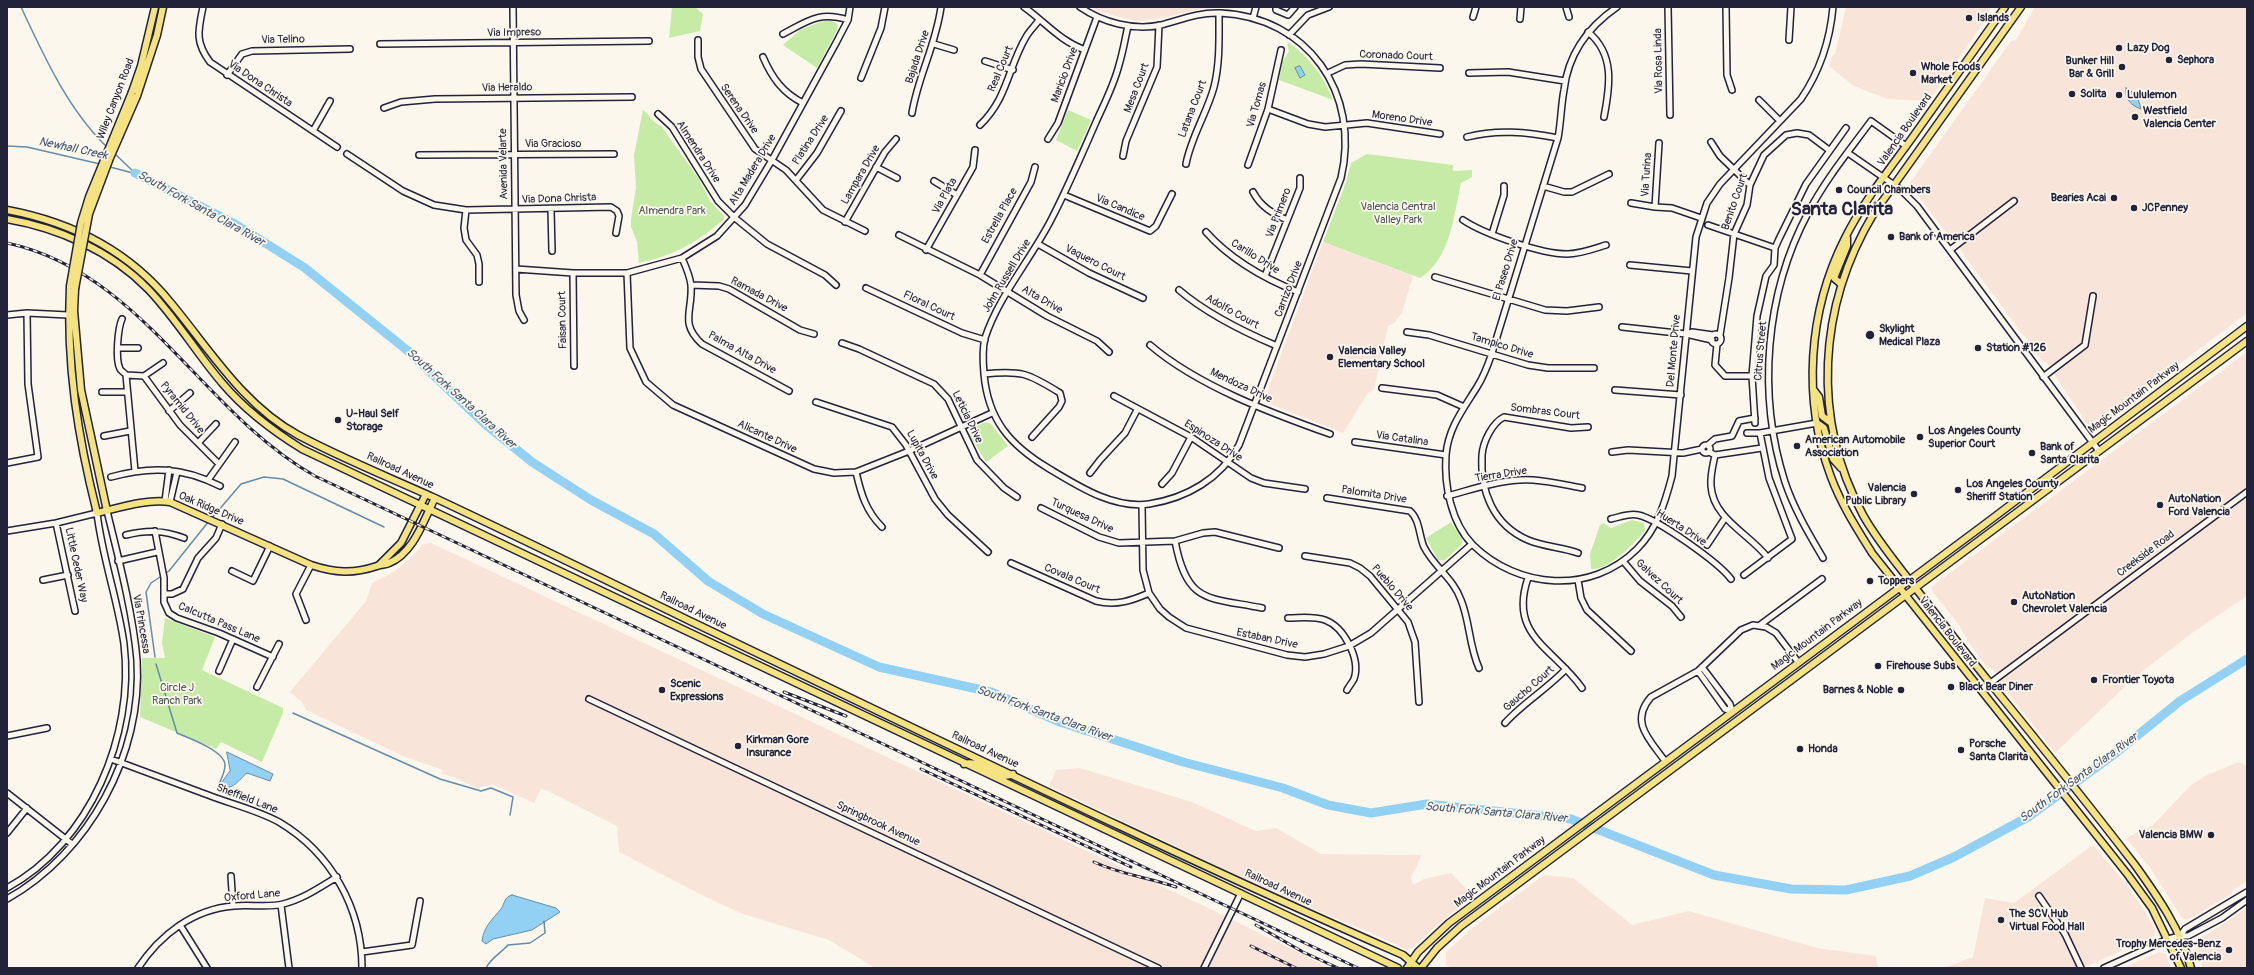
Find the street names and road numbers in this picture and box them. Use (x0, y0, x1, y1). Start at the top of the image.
street label: Via Impreso (487, 26, 541, 40)
street label: Via Rosa Linda (1652, 28, 1666, 94)
street label: Bajada Drive (903, 29, 933, 85)
street label: Via Telino (261, 33, 305, 47)
street label: Real Court (985, 44, 1017, 94)
street label: Maricio Drive (1049, 45, 1081, 105)
street label: Coronado Court (1359, 48, 1433, 64)
street label: Wiley Canyon Road (94, 57, 138, 141)
street label: Via Dona Christa (225, 58, 295, 110)
street label: Mesa Court (1121, 61, 1153, 115)
street label: Latana Court (1176, 78, 1210, 140)
street label: Via Heraldo (482, 81, 532, 95)
street label: Serena Drive (717, 81, 761, 137)
street label: Via Tomas (1244, 81, 1270, 129)
street label: Valencia Boulevard (1875, 91, 1935, 169)
street label: Moreno Drive (1371, 108, 1433, 130)
street label: Platina Drive (790, 113, 832, 167)
street label: Almendra Drive (673, 119, 723, 185)
street label: Avenida Velarte (497, 128, 511, 200)
street label: Alta Madera Drive (727, 132, 779, 208)
street label: Via Gracioso (525, 137, 581, 151)
street label: Lampara Drive (839, 143, 883, 207)
street label: Via Turina (1639, 152, 1655, 198)
street label: Benito Court (1719, 172, 1751, 232)
street label: Via Plata (930, 176, 960, 216)
street label: Estrella Place (979, 186, 1021, 246)
street label: Via Primero (1263, 186, 1295, 240)
street label: Via Dona Christa (521, 191, 597, 207)
street label: Via Candice (1093, 192, 1147, 224)
street label: John Russell Drive (980, 237, 1034, 315)
street label: Carillo Drive (1228, 237, 1282, 277)
street label: El Paseo Drive (1490, 238, 1522, 302)
street label: Vaquero Court (1062, 242, 1128, 284)
street label: Carrizo Drive (1272, 259, 1306, 319)
street label: Ramada Drive (728, 274, 790, 316)
street label: Alta Drive (1019, 283, 1065, 317)
street label: Floral Court (901, 288, 957, 324)
street label: Faisan Court (556, 291, 570, 349)
street label: Adolfo Court (1203, 292, 1261, 332)
street label: Del Monte Drive (1664, 314, 1684, 388)
street label: Citrus Street (1752, 321, 1770, 381)
street label: Palma Alta Drive (706, 329, 778, 377)
street label: Tampico Drive (1469, 330, 1535, 362)
street label: Magic Mountain Parkway (2086, 359, 2182, 437)
street label: Mendoza Drive (1208, 366, 1274, 406)
street label: Pyramid Drive (157, 379, 207, 437)
street label: Leticia Drive (949, 389, 985, 445)
street label: Sombras Court (1509, 401, 1581, 423)
street label: Espinoza Drive (1181, 417, 1245, 465)
street label: Alicante Drive (735, 418, 799, 456)
street label: Lupita Drive (903, 428, 941, 482)
street label: Via Catalina (1375, 429, 1429, 449)
street label: Railroad Avenue (364, 450, 436, 492)
street label: Tierra Drive (1474, 464, 1528, 486)
street label: Palomita Drive (1340, 483, 1408, 507)
street label: Oak Ridge Drive (176, 489, 246, 529)
street label: Turquesa Drive (1049, 496, 1115, 536)
street label: Huerta Drive (1653, 507, 1709, 549)
street label: Little Ceder Way (62, 526, 90, 604)
street label: Creekside Road (2115, 528, 2177, 580)
street label: Galvez Court (1633, 557, 1685, 607)
street label: Covala Court (1042, 561, 1102, 597)
street label: Pueblo Drive (1368, 562, 1416, 614)
street label: Railroad Avenue (658, 589, 728, 633)
street label: Via Princessa (129, 593, 153, 655)
street label: Valencia Boulevard (1915, 594, 1979, 670)
street label: Magic Mountain Parkway (1769, 596, 1865, 674)
street label: Calcutta Pass Lane (176, 600, 262, 646)
street label: Estaban Drive (1235, 626, 1299, 652)
street label: Gaucho Court (1501, 663, 1557, 715)
street label: Railroad Avenue (949, 729, 1021, 771)
street label: Sheffield Lane (214, 781, 280, 817)
street label: Springbrook Avenue (834, 799, 922, 849)
street label: Magic Mountain Parkway (1452, 833, 1548, 911)
street label: Railroad Avenue (1242, 867, 1314, 909)
street label: Oxford Lane (223, 887, 281, 905)

